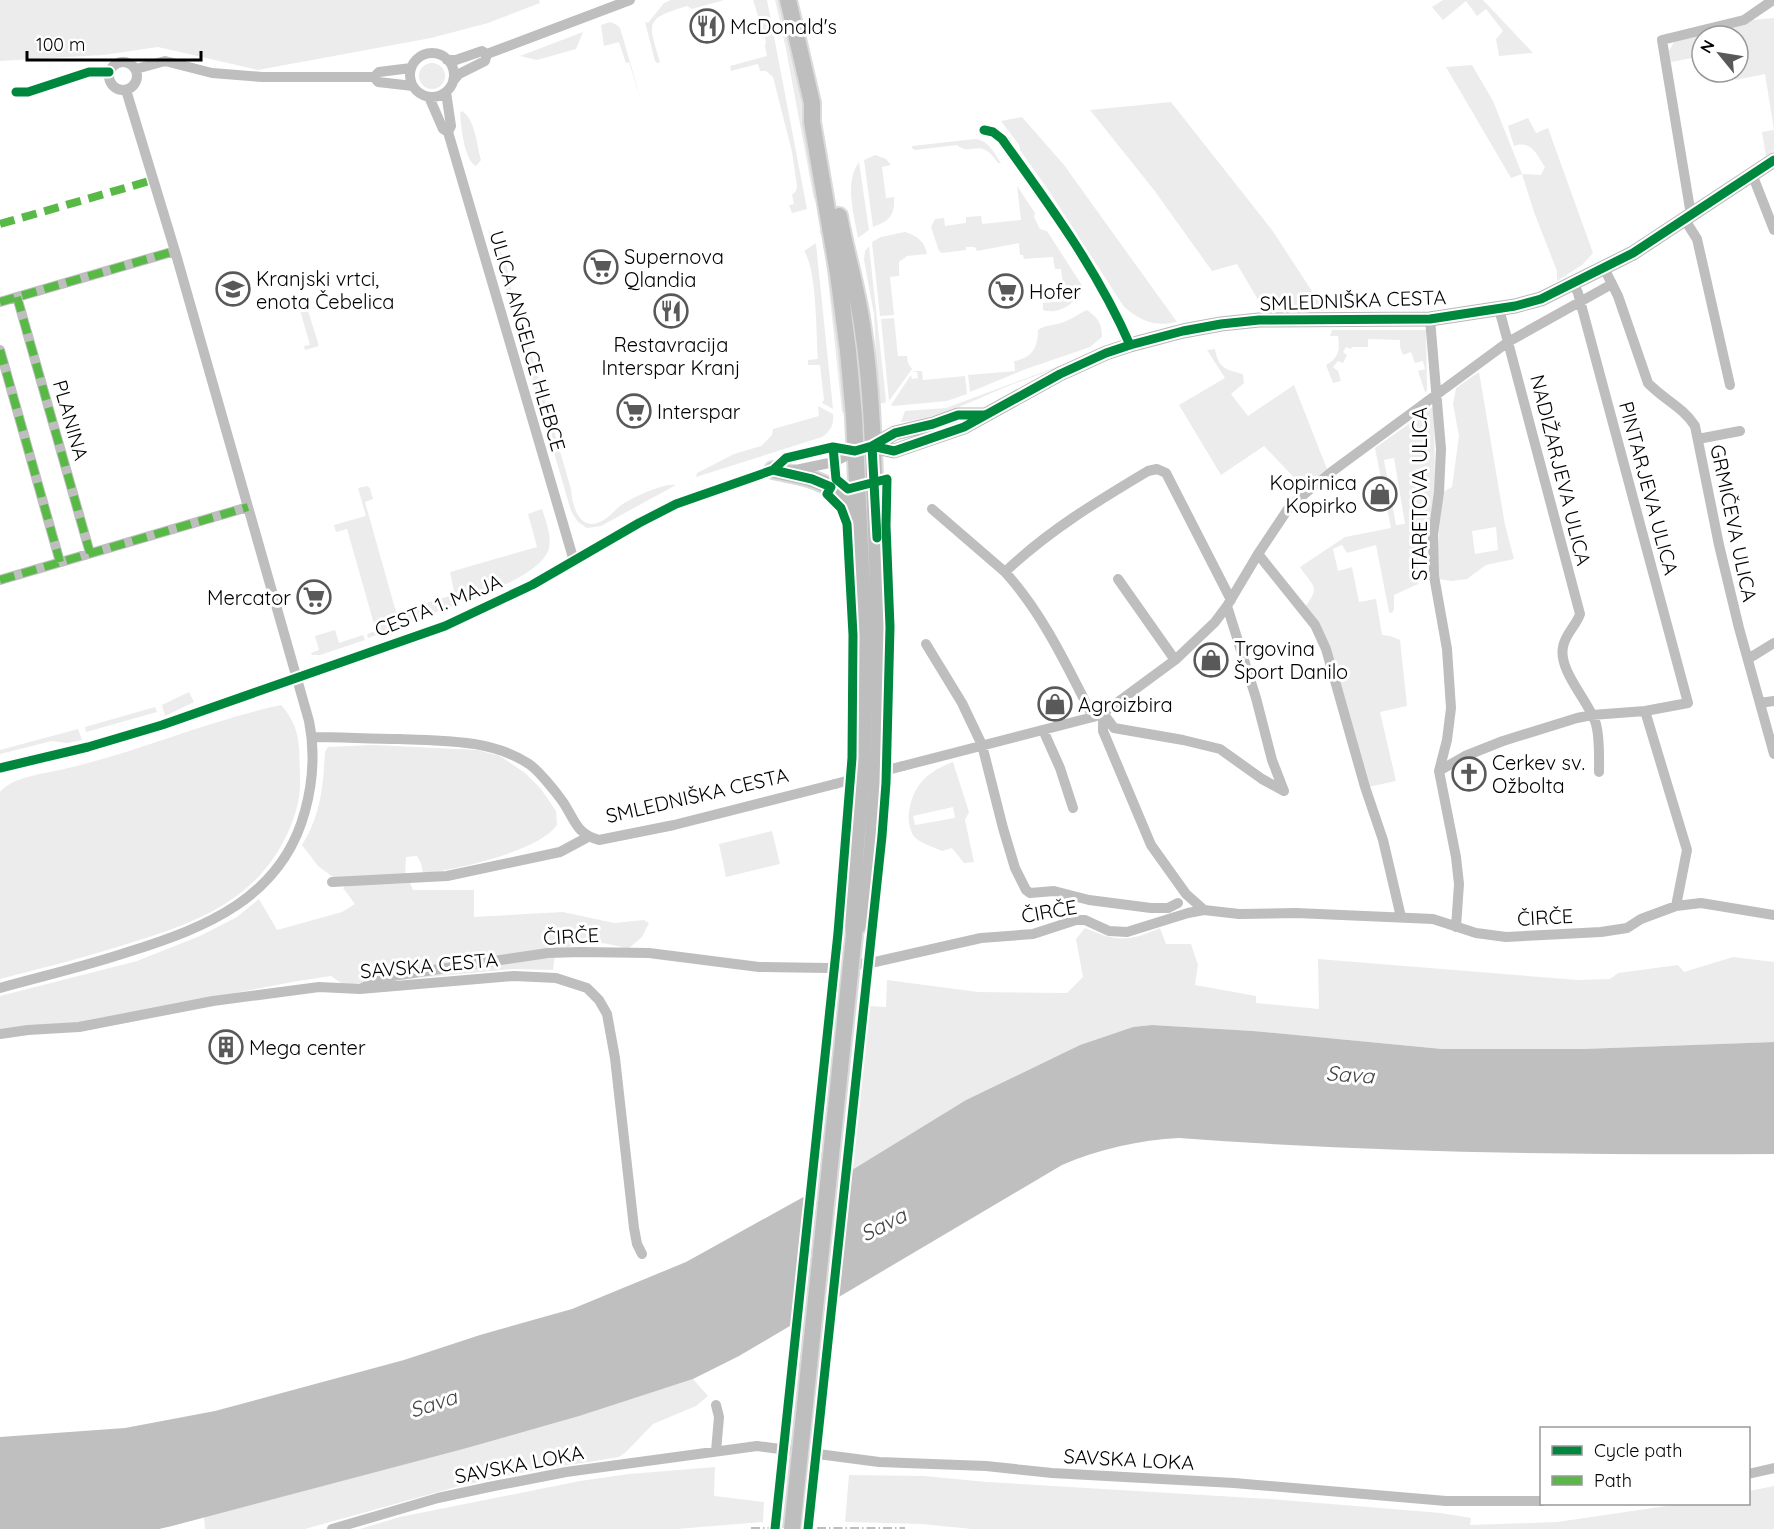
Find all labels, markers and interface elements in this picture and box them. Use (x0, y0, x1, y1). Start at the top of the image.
restaurant icon: McDonald's (689, 8, 725, 44)
place label: McDonald's (730, 14, 837, 39)
scale bar (27, 24, 201, 62)
north arrow (1690, 24, 1750, 84)
text: 100 m (36, 33, 85, 56)
text: N (1695, 36, 1719, 57)
street label: ULICA ANGELCE HLEBCE (485, 228, 571, 454)
place label: Supernova Qlandia (624, 244, 724, 292)
supermarket icon: Supernova Qlandia (583, 249, 619, 285)
place label: Kranjski vrtci, enota Čebelica (256, 266, 394, 314)
school or university icon: Kranjski vrtci, enota Čebelica (215, 271, 251, 307)
supermarket icon: Hofer (988, 273, 1024, 309)
place label: Hofer (1029, 279, 1081, 304)
street label: SMLEDNIŠKA CESTA (1259, 284, 1447, 316)
restaurant icon: Restavracija Interspar Kranj (653, 293, 689, 329)
place label: Restavracija Interspar Kranj (602, 332, 740, 380)
street label: NADIŽARJEVA ULICA (1525, 372, 1597, 568)
street label: PLANINA (48, 377, 94, 463)
supermarket icon: Interspar (616, 393, 652, 429)
street label: PINTARJEVA ULICA (1614, 398, 1684, 578)
place label: Interspar (657, 399, 741, 424)
street label: STARETOVA ULICA (1407, 407, 1432, 581)
street label: GRMIČEVA ULICA (1705, 442, 1763, 604)
place label: Kopirnica Kopirko (1269, 470, 1357, 518)
shop icon: Kopirnica Kopirko (1362, 476, 1398, 512)
street label: CESTA 1. MAJA (371, 568, 505, 642)
supermarket icon: Mercator (296, 579, 332, 615)
place label: Mercator (207, 585, 291, 610)
place label: Trgovina Šport Danilo (1234, 636, 1348, 684)
shop icon: Trgovina Šport Danilo (1193, 642, 1229, 678)
shop icon: Agroizbira (1037, 686, 1073, 722)
place label: Agroizbira (1078, 692, 1173, 717)
place label: Cerkev sv. Ožbolta (1492, 750, 1585, 798)
church icon: Cerkev sv. Ožbolta (1451, 756, 1487, 792)
street label: SMLEDNIŠKA CESTA (603, 762, 791, 828)
street label: ČIRČE (1019, 894, 1079, 928)
street label: ČIRČE (1516, 903, 1574, 931)
street label: ČIRČE (542, 922, 600, 950)
street label: SAVSKA CESTA (359, 947, 499, 983)
building icon: Mega center (208, 1029, 244, 1065)
place label: Mega center (249, 1035, 366, 1060)
water label: Sava (1325, 1059, 1376, 1089)
water label: Sava (856, 1201, 911, 1246)
water label: Sava (406, 1383, 461, 1423)
legend (1540, 1427, 1750, 1505)
street label: SAVSKA LOKA (452, 1439, 586, 1489)
text: Cycle path (1594, 1439, 1682, 1462)
street label: SAVSKA LOKA (1063, 1443, 1195, 1475)
text: Path (1594, 1469, 1632, 1492)

